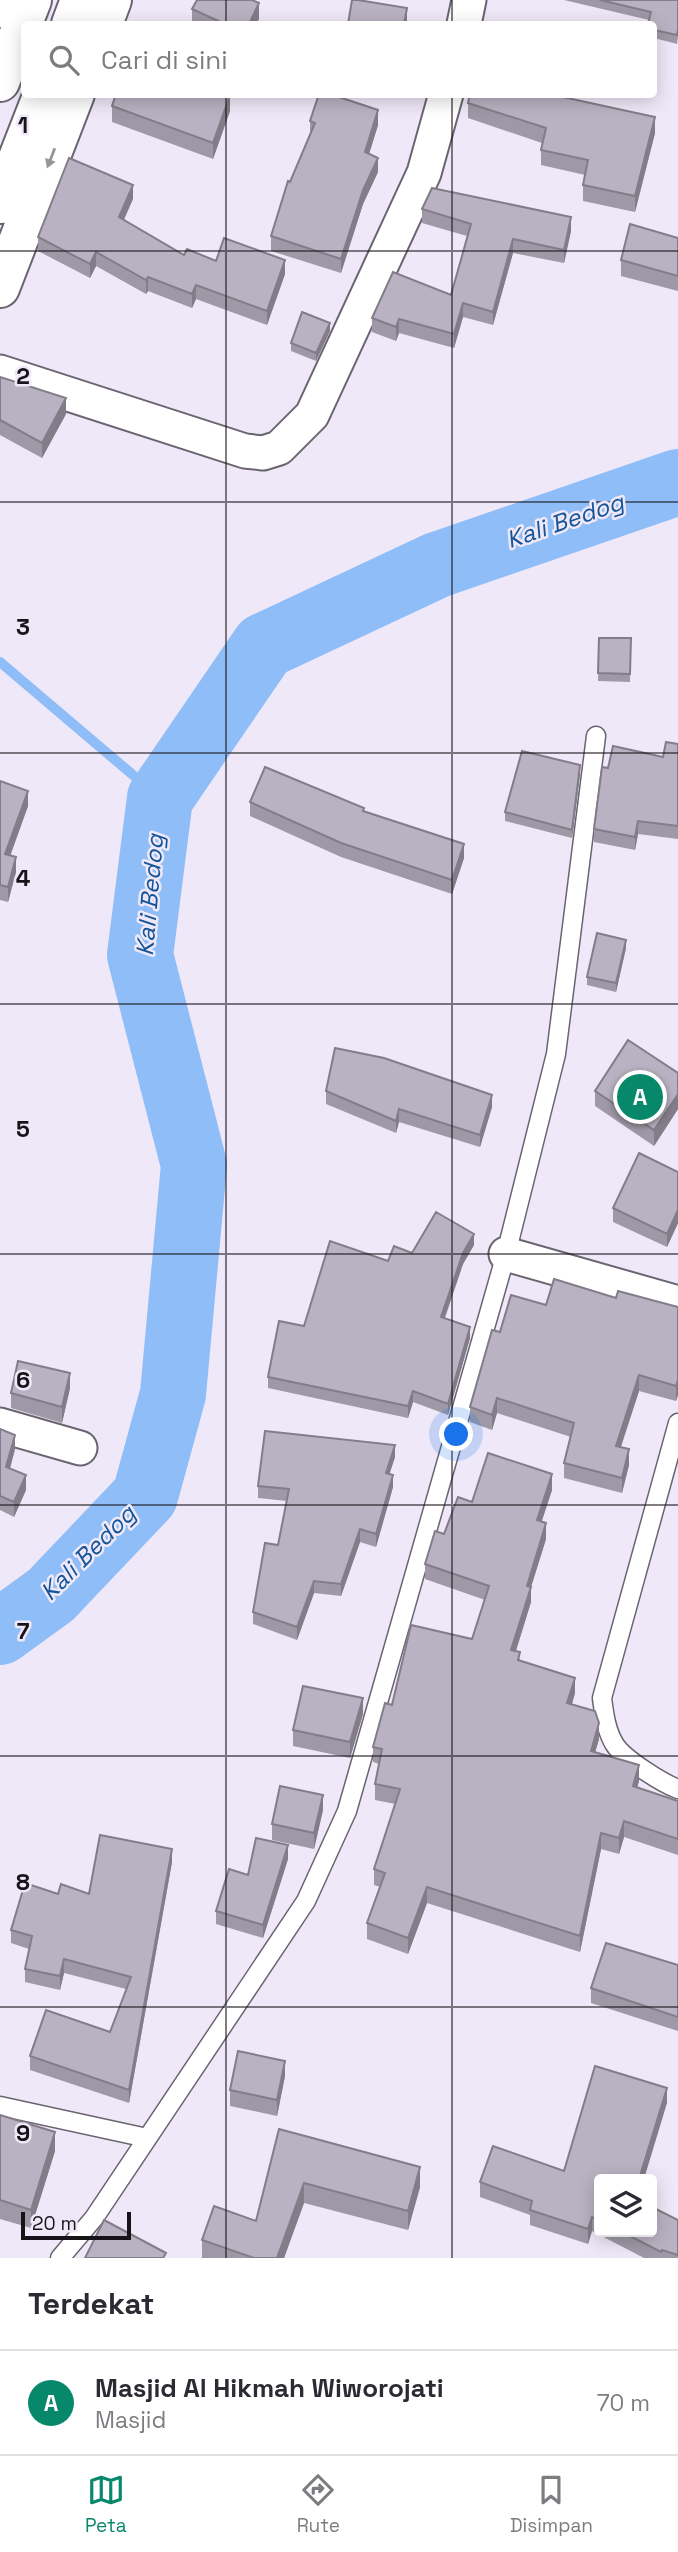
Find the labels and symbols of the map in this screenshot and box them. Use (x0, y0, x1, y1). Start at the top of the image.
text: 1 (18, 110, 28, 140)
one-way arrow (45, 148, 56, 169)
text: 2 (16, 361, 30, 391)
water label: Kali Bedog (502, 485, 629, 555)
text: 3 (16, 612, 30, 642)
water label: Kali Bedog (129, 831, 170, 957)
text: 4 (16, 863, 31, 893)
pin: A (617, 1071, 663, 1123)
text: 5 (16, 1114, 30, 1144)
text: 6 (16, 1365, 30, 1395)
your location (439, 1417, 473, 1451)
water label: Kali Bedog (34, 1497, 143, 1607)
text: 7 (17, 1616, 30, 1646)
text: 8 (16, 1867, 30, 1897)
text: 9 (16, 2118, 30, 2148)
scale bar (21, 2209, 131, 2241)

